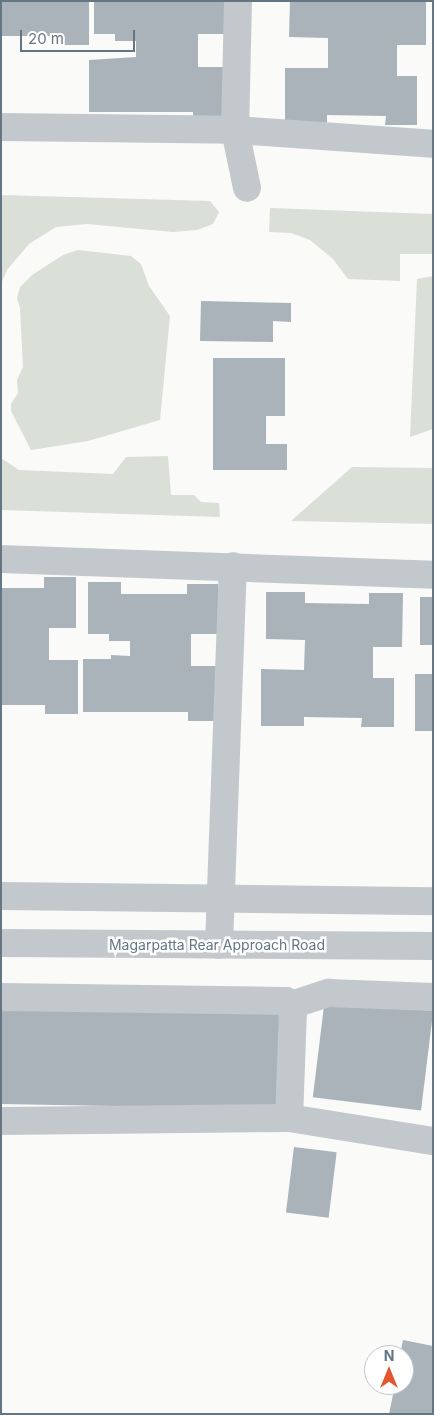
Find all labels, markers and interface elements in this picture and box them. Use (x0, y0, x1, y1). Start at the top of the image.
scale bar (22, 20, 138, 52)
text: 20 m (28, 29, 64, 48)
street label: Magarpatta Rear Approach Road (109, 937, 325, 953)
north arrow (364, 1345, 414, 1395)
text: N (384, 1347, 394, 1364)

